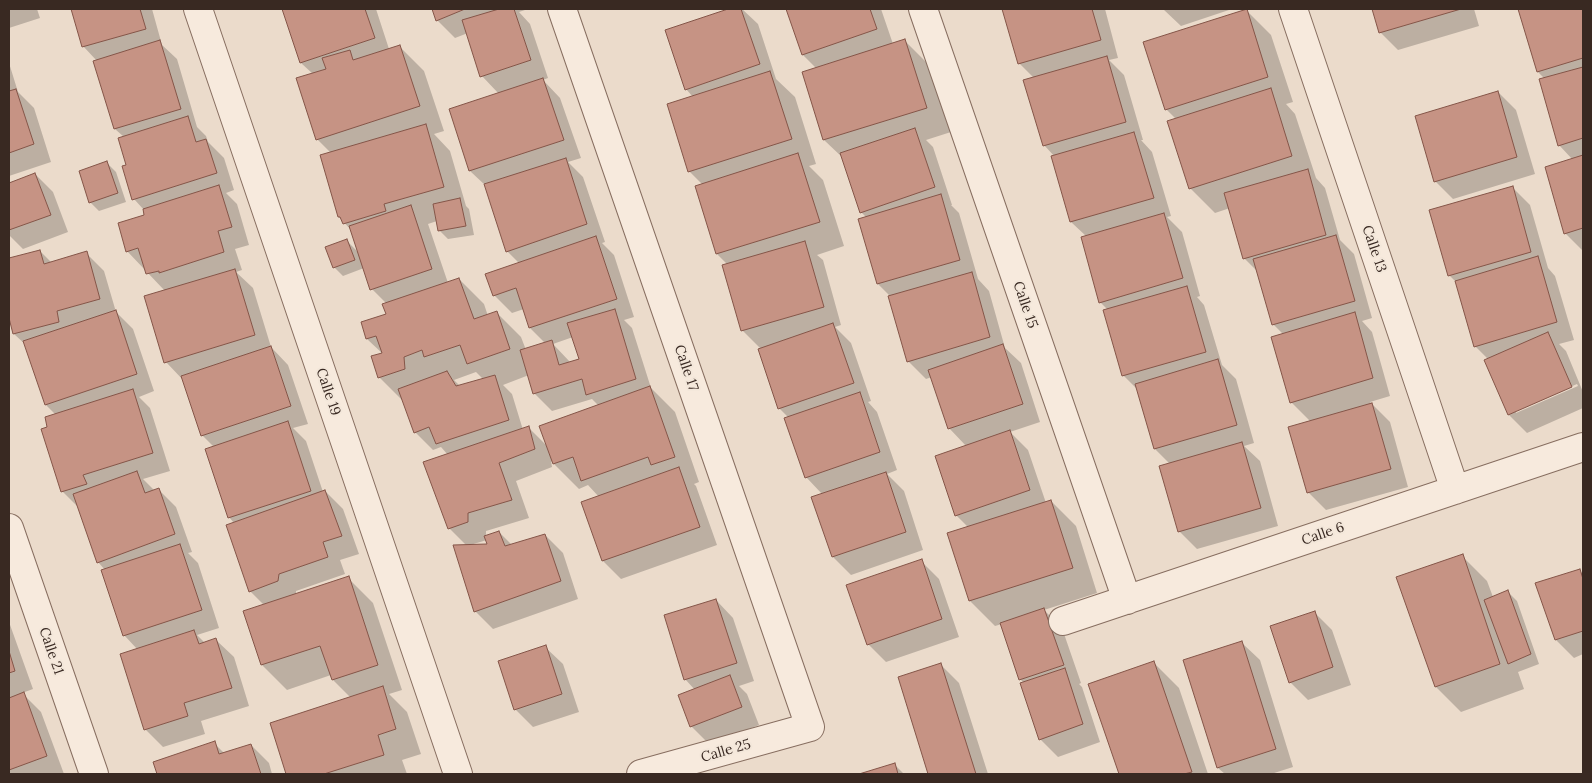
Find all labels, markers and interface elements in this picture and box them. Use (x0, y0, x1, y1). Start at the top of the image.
street label: Calle 13 (1358, 223, 1390, 275)
street label: Calle 15 (1009, 279, 1041, 331)
street label: Calle 17 (670, 343, 702, 393)
street label: Calle 19 (312, 366, 344, 418)
street label: Calle 6 (1299, 519, 1347, 549)
street label: Calle 21 (35, 625, 67, 677)
street label: Calle 25 (699, 736, 753, 766)

